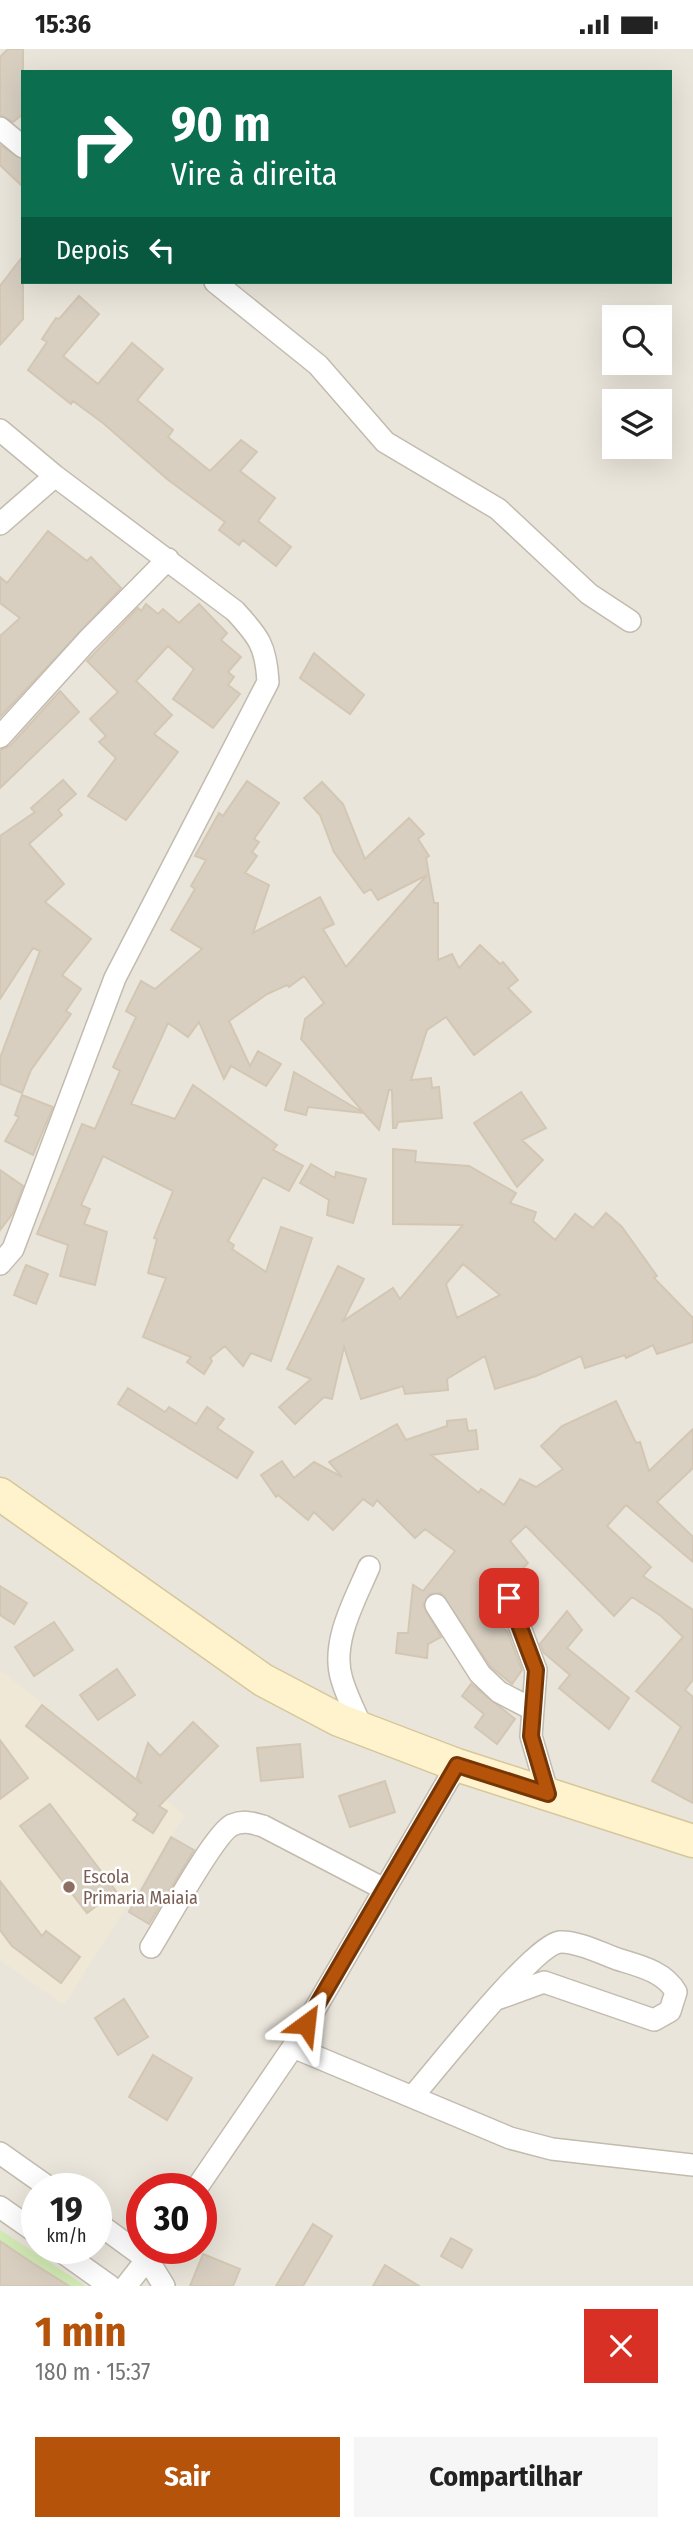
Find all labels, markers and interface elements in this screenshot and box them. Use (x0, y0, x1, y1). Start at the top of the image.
text: 15:36 (35, 9, 91, 40)
text: 90 m (171, 95, 271, 154)
icon: right (56, 98, 147, 189)
text: Vire à direita (171, 155, 337, 193)
icon: left (143, 231, 181, 269)
text: Depois (56, 235, 129, 266)
map controls (602, 305, 672, 459)
button: search (602, 305, 672, 375)
button: layers (602, 389, 672, 459)
pin (479, 1568, 539, 1628)
icon: arrive (490, 1579, 528, 1617)
place label: Escola Primaria Maiaia (83, 1866, 198, 1909)
marker: Escola Primaria Maiaia (61, 1879, 77, 1895)
position arrow (269, 1987, 343, 2061)
speed limit sign: 30 (126, 2173, 217, 2264)
text: 19 (50, 2188, 83, 2230)
text: km/h (46, 2225, 87, 2247)
text: 1 min (35, 2307, 126, 2357)
button: close (584, 2309, 658, 2383)
text: 180 m · 15:37 (35, 2358, 150, 2386)
button: Sair (35, 2437, 340, 2517)
button: Compartilhar (354, 2437, 658, 2517)

